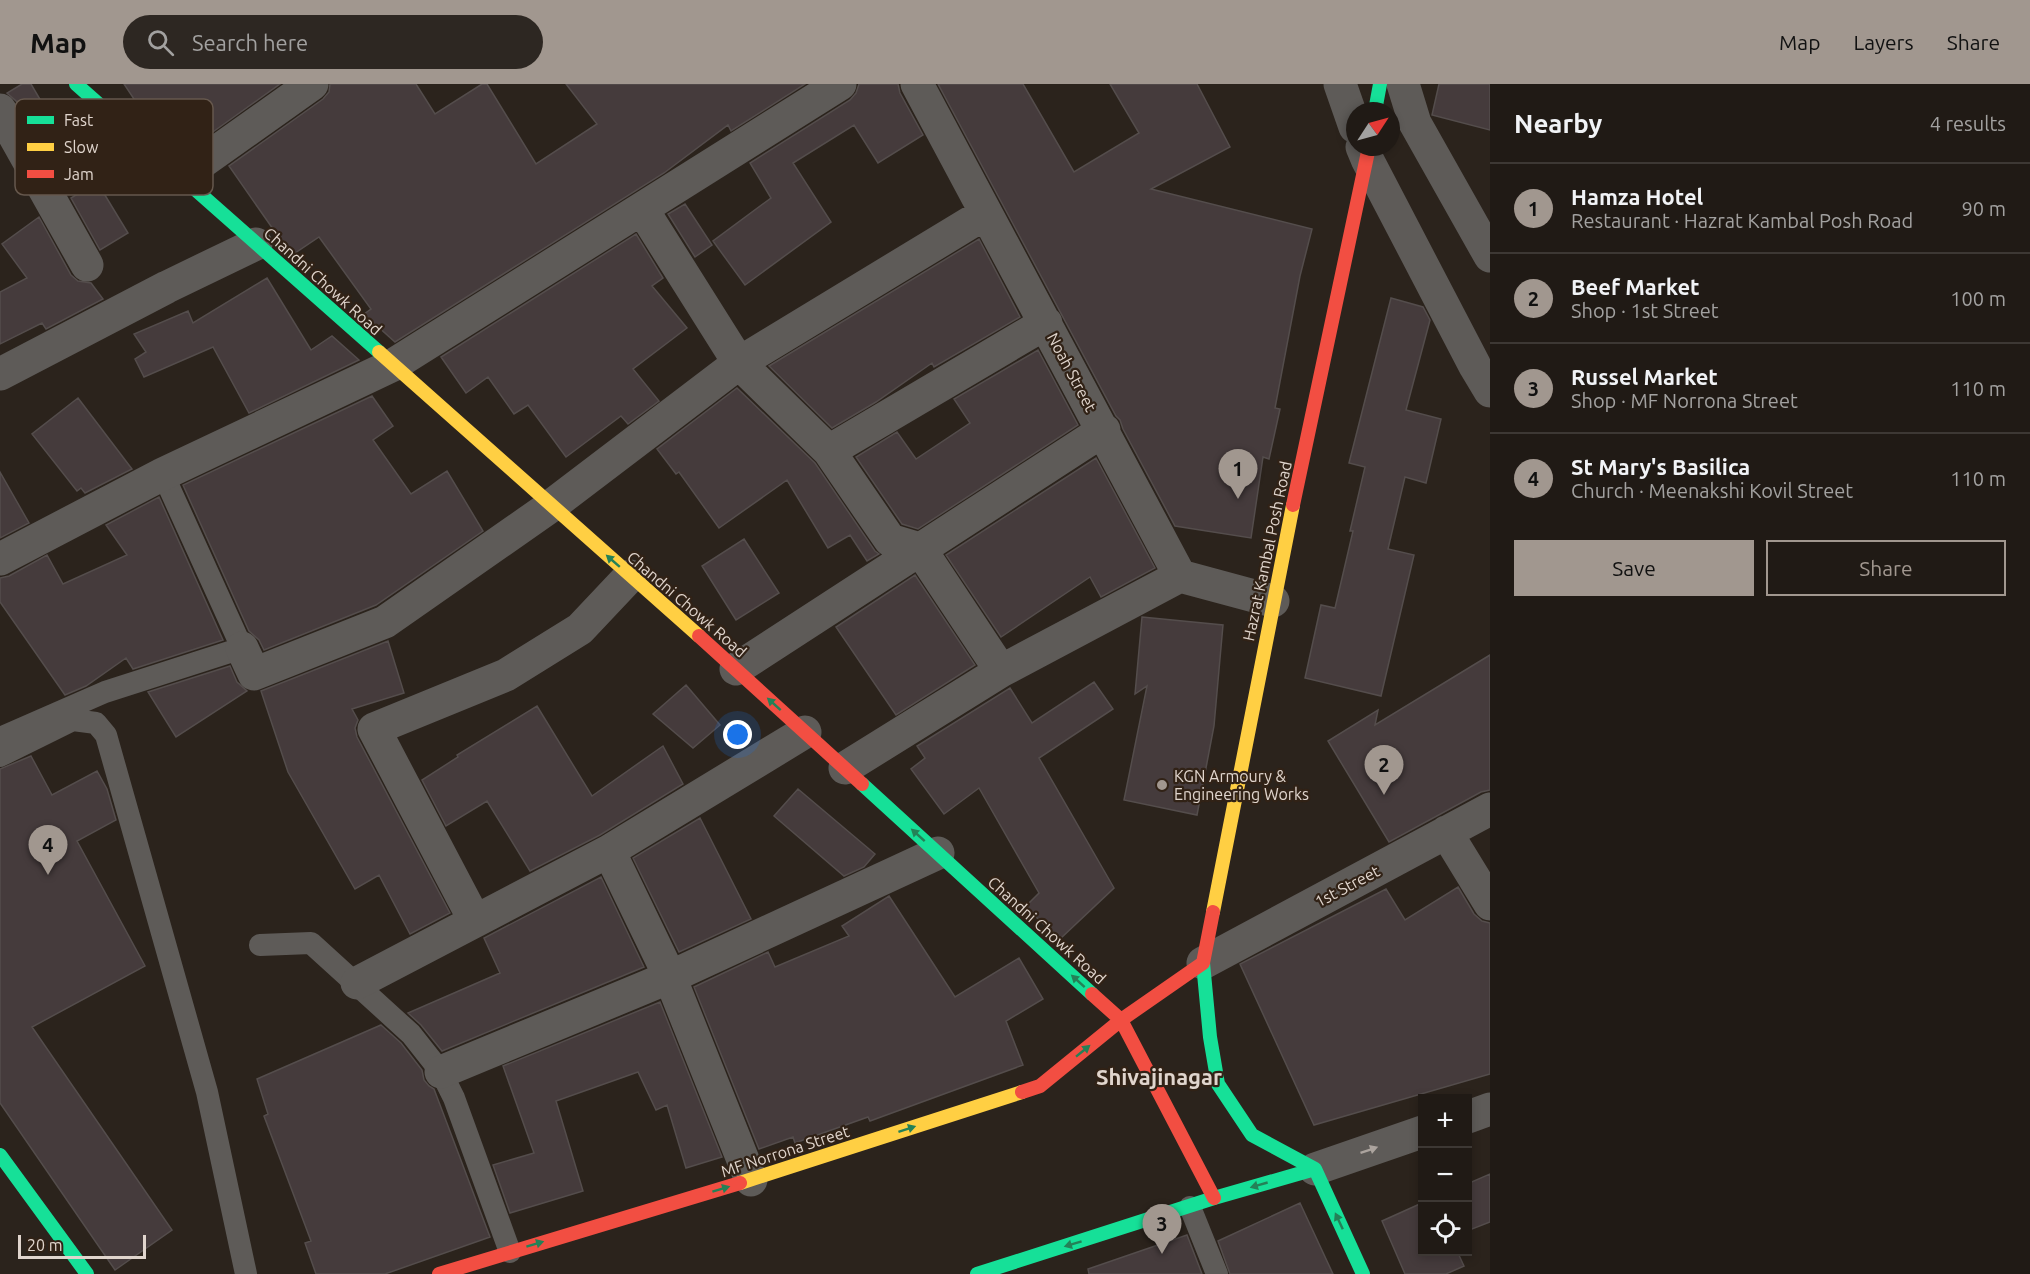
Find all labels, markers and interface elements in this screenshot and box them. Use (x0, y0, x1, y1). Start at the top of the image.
search box (123, 15, 543, 69)
icon: search (144, 26, 177, 59)
text: Map (30, 27, 87, 58)
text: Search here (192, 30, 308, 55)
text: Map (1779, 30, 1820, 54)
text: Layers (1853, 30, 1914, 54)
text: Share (1947, 30, 2000, 54)
legend (15, 99, 213, 195)
north arrow (1346, 102, 1400, 156)
text: Nearby (1514, 109, 1602, 138)
text: Fast (64, 111, 94, 129)
text: 4 results (1930, 112, 2006, 135)
text: Slow (64, 138, 99, 156)
text: Jam (64, 165, 94, 183)
text: Hamza Hotel (1571, 184, 1703, 209)
text: 1 (1528, 197, 1539, 220)
text: 90 m (1962, 197, 2006, 220)
text: Restaurant · Hazrat Kambal Posh Road (1571, 209, 1913, 232)
street label: Chandni Chowk Road (261, 224, 385, 338)
text: Beef Market (1571, 274, 1700, 299)
text: 2 (1528, 287, 1539, 310)
text: 100 m (1950, 287, 2006, 310)
text: Shop · 1st Street (1571, 299, 1719, 322)
street label: Noah Street (1044, 330, 1101, 415)
text: Russel Market (1571, 364, 1718, 389)
text: 3 (1528, 377, 1539, 400)
text: 110 m (1950, 377, 2006, 400)
text: Shop · MF Norrona Street (1571, 389, 1798, 412)
pin: 1 (1218, 450, 1258, 499)
text: St Mary's Basilica (1571, 454, 1750, 479)
street label: Hazrat Kambal Posh Road (1239, 459, 1295, 643)
text: 4 (1528, 467, 1539, 490)
text: 110 m (1950, 467, 2006, 490)
text: Church · Meenakshi Kovil Street (1571, 479, 1853, 502)
button: Save (1514, 540, 1754, 596)
button: Share (1766, 540, 2006, 596)
street label: Chandni Chowk Road (624, 547, 750, 661)
one-way arrow (605, 554, 621, 567)
one-way arrow (767, 698, 782, 711)
your location (723, 720, 752, 749)
pin: 2 (1364, 746, 1404, 795)
place label: KGN Armoury & Engineering Works (1174, 767, 1309, 803)
marker: KGN Armoury & Engineering Works (1155, 778, 1169, 792)
pin: 4 (28, 826, 68, 875)
one-way arrow (911, 828, 926, 842)
street label: 1st Street (1312, 861, 1383, 911)
street label: Chandni Chowk Road (985, 873, 1109, 987)
one-way arrow (1071, 975, 1086, 988)
one-way arrow (1075, 1045, 1091, 1058)
district label: Shivajinagar (1096, 1064, 1222, 1089)
map controls (1418, 1094, 1472, 1256)
button: + (1418, 1094, 1472, 1148)
street label: MF Norrona Street (719, 1122, 852, 1180)
one-way arrow (898, 1124, 916, 1133)
one-way arrow (1360, 1145, 1378, 1155)
button: − (1418, 1148, 1472, 1202)
one-way arrow (1250, 1181, 1268, 1190)
one-way arrow (712, 1184, 730, 1193)
button: locate (1418, 1202, 1472, 1256)
pin: 3 (1142, 1204, 1182, 1254)
one-way arrow (1334, 1213, 1343, 1230)
scale bar (18, 1232, 146, 1260)
text: 20 m (27, 1236, 63, 1254)
one-way arrow (526, 1239, 544, 1248)
one-way arrow (1064, 1240, 1082, 1249)

